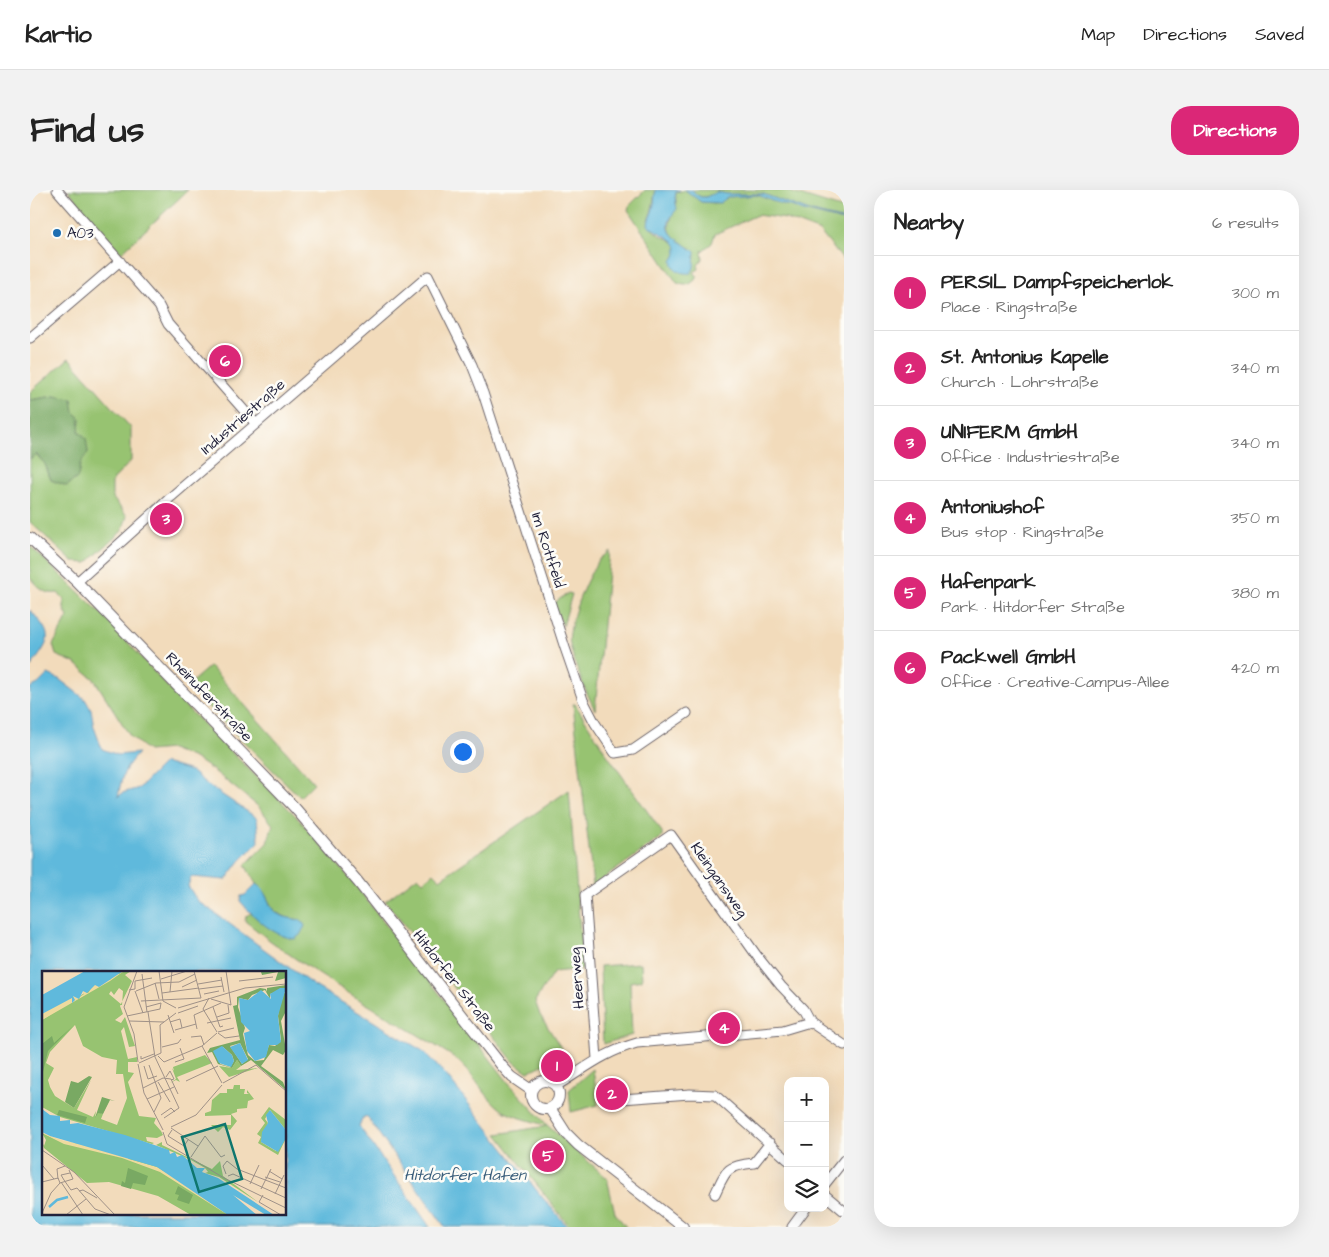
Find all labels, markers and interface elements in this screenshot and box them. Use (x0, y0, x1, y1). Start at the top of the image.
text: Kartio (25, 18, 92, 52)
text: Map (1081, 22, 1115, 47)
text: Directions (1143, 22, 1227, 47)
text: Saved (1255, 22, 1304, 47)
text: Find us (30, 106, 144, 155)
button: Directions (1171, 106, 1299, 155)
text: Nearby (894, 208, 964, 237)
text: 6 results (1212, 212, 1279, 234)
place label: A03 (67, 223, 94, 244)
marker: A03 (51, 227, 63, 239)
text: PERSIL Dampfspeicherlok (941, 269, 1173, 296)
text: 1 (909, 282, 911, 304)
text: 300 m (1232, 282, 1279, 304)
text: Place · Ringstraße (941, 296, 1077, 318)
pin: 6 (209, 342, 241, 380)
text: St. Antonius Kapelle (941, 344, 1109, 371)
text: 2 (905, 357, 915, 379)
text: 340 m (1231, 357, 1279, 379)
text: Church · Lohrstraße (941, 371, 1099, 393)
street label: Industriestraße (196, 374, 290, 460)
text: UNIFERM GmbH (941, 419, 1078, 446)
text: 3 (906, 432, 914, 454)
text: 340 m (1231, 432, 1279, 454)
text: Office · Industriestraße (941, 446, 1120, 468)
text: Antoniushof (941, 494, 1044, 521)
pin: 3 (150, 500, 182, 538)
text: 4 (905, 507, 915, 529)
text: 350 m (1231, 507, 1279, 529)
street label: Im Rottfeld (526, 510, 570, 591)
text: Bus stop · Ringstraße (941, 521, 1104, 543)
text: Hafenpark (941, 569, 1036, 596)
text: 5 (904, 582, 916, 604)
text: 380 m (1232, 582, 1279, 604)
text: Park · Hitdorfer Straße (941, 596, 1125, 618)
text: Packwell GmbH (941, 644, 1076, 671)
street label: Rheinuferstraße (161, 648, 257, 746)
text: 6 (905, 657, 915, 679)
text: 420 m (1230, 657, 1279, 679)
text: Office · Creative-Campus-Allee (941, 671, 1169, 693)
your location (450, 739, 476, 765)
street label: Kleingansweg (684, 838, 753, 923)
street label: Hitdorfer Straße (408, 926, 500, 1036)
street label: Heerweg (564, 946, 591, 1009)
inset map (42, 971, 286, 1214)
pin: 4 (708, 1009, 740, 1047)
pin: 1 (541, 1047, 573, 1085)
pin: 2 (596, 1075, 628, 1113)
map controls (784, 1077, 829, 1212)
button: + (784, 1077, 829, 1122)
button: − (784, 1122, 829, 1167)
pin: 5 (532, 1137, 564, 1175)
water label: Hitdorfer Hafen (404, 1164, 528, 1186)
button: layers (784, 1167, 829, 1212)

